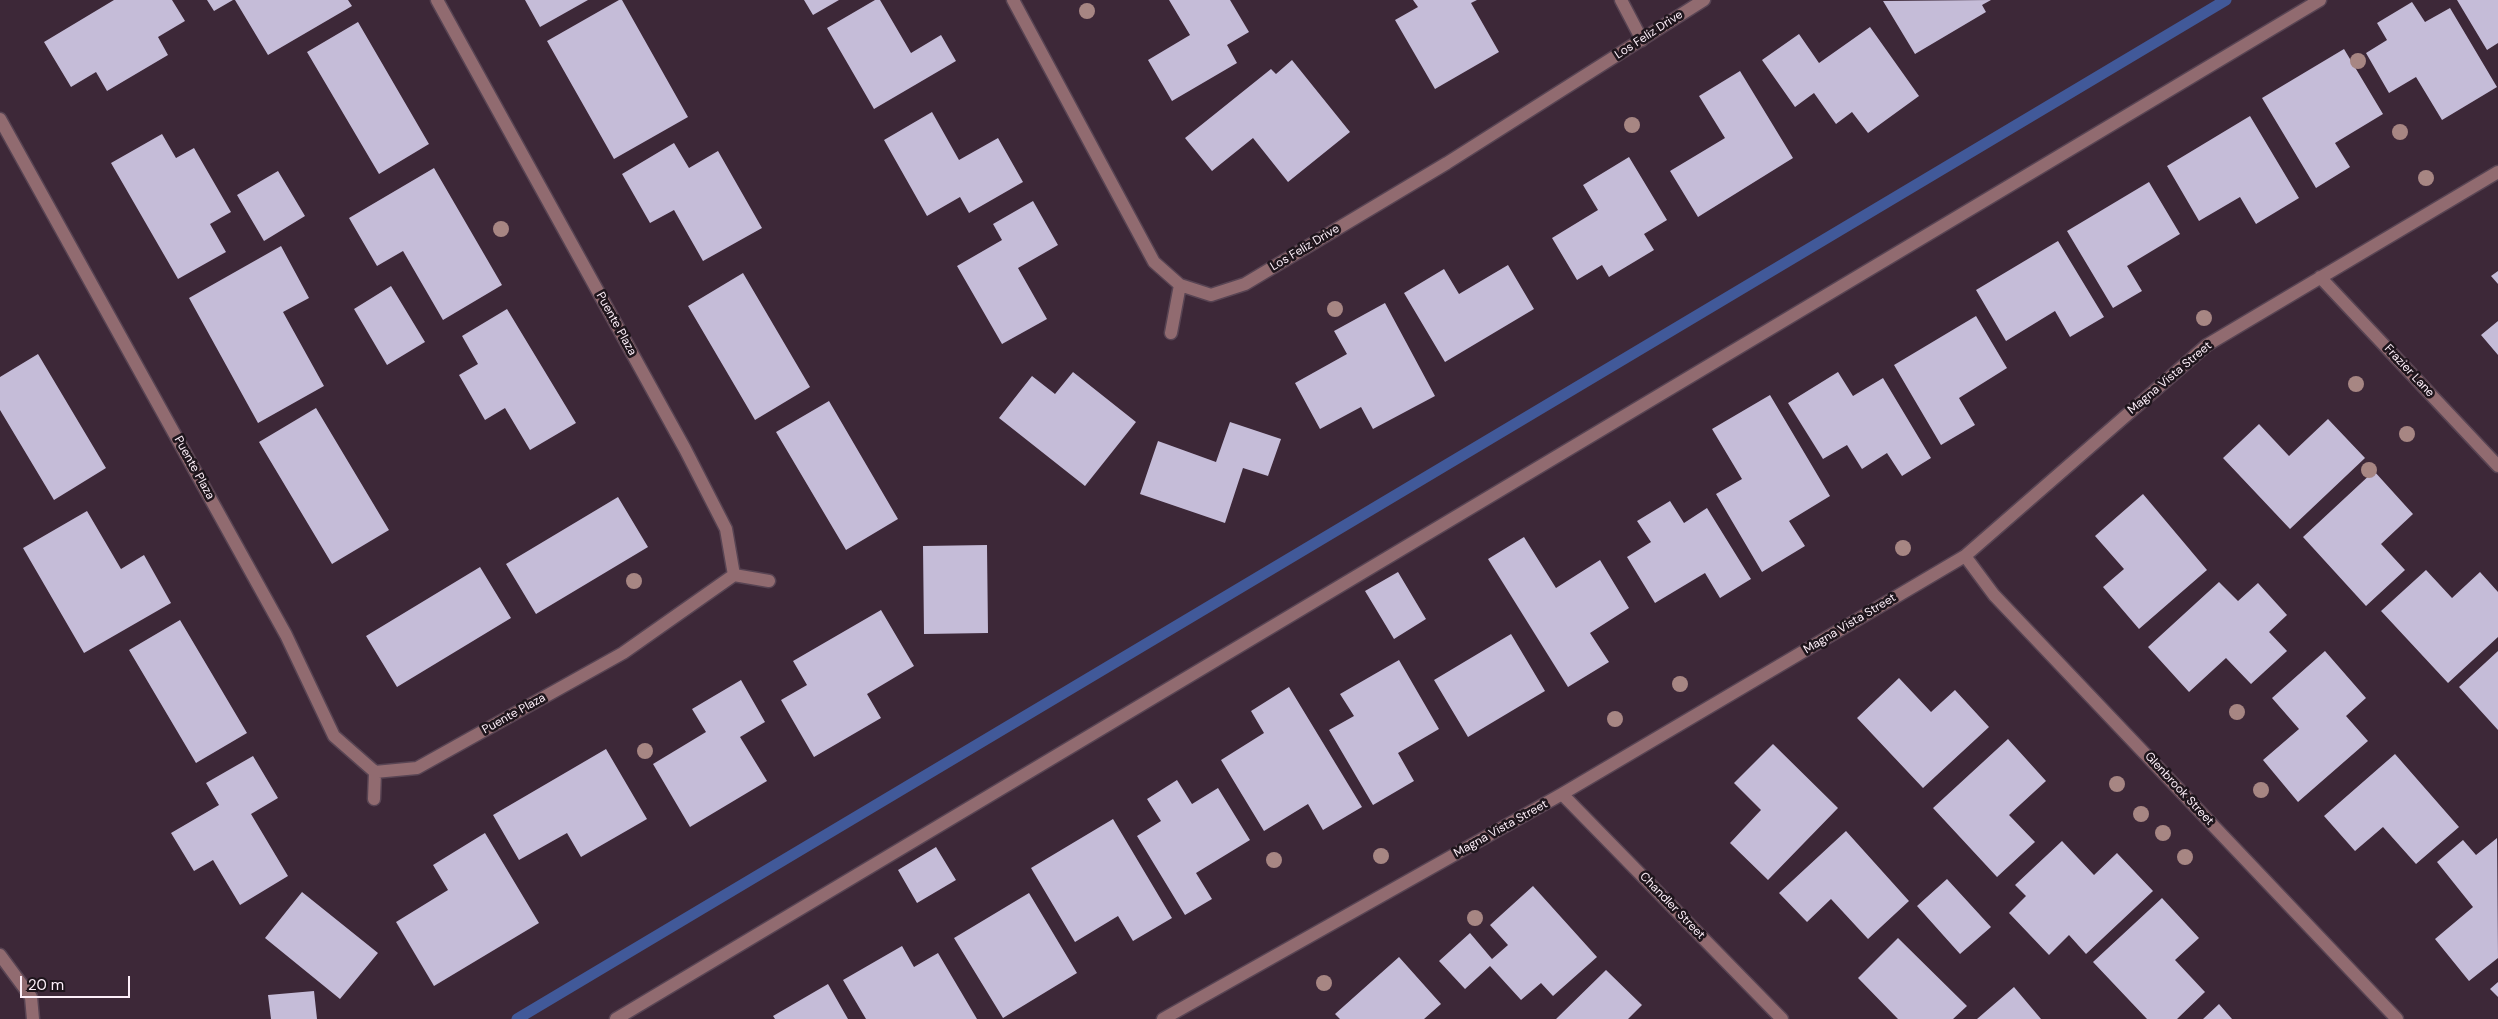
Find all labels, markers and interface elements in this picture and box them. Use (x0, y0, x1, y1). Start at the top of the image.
street label: Los Feliz Drive (1612, 8, 1686, 62)
street label: Los Feliz Drive (1268, 222, 1342, 274)
street label: Puente Plaza (593, 290, 639, 358)
street label: Magna Vista Street (2125, 339, 2215, 417)
street label: Frazier Lane (2381, 342, 2437, 400)
street label: Puente Plaza (171, 434, 217, 502)
street label: Magna Vista Street (1801, 591, 1899, 657)
street label: Puente Plaza (480, 691, 548, 737)
street label: Glenbrook Street (2141, 749, 2217, 829)
street label: Magna Vista Street (1452, 797, 1550, 861)
street label: Chandler Street (1636, 870, 1708, 942)
scale bar (22, 966, 132, 998)
text: 20 m (28, 975, 64, 995)

